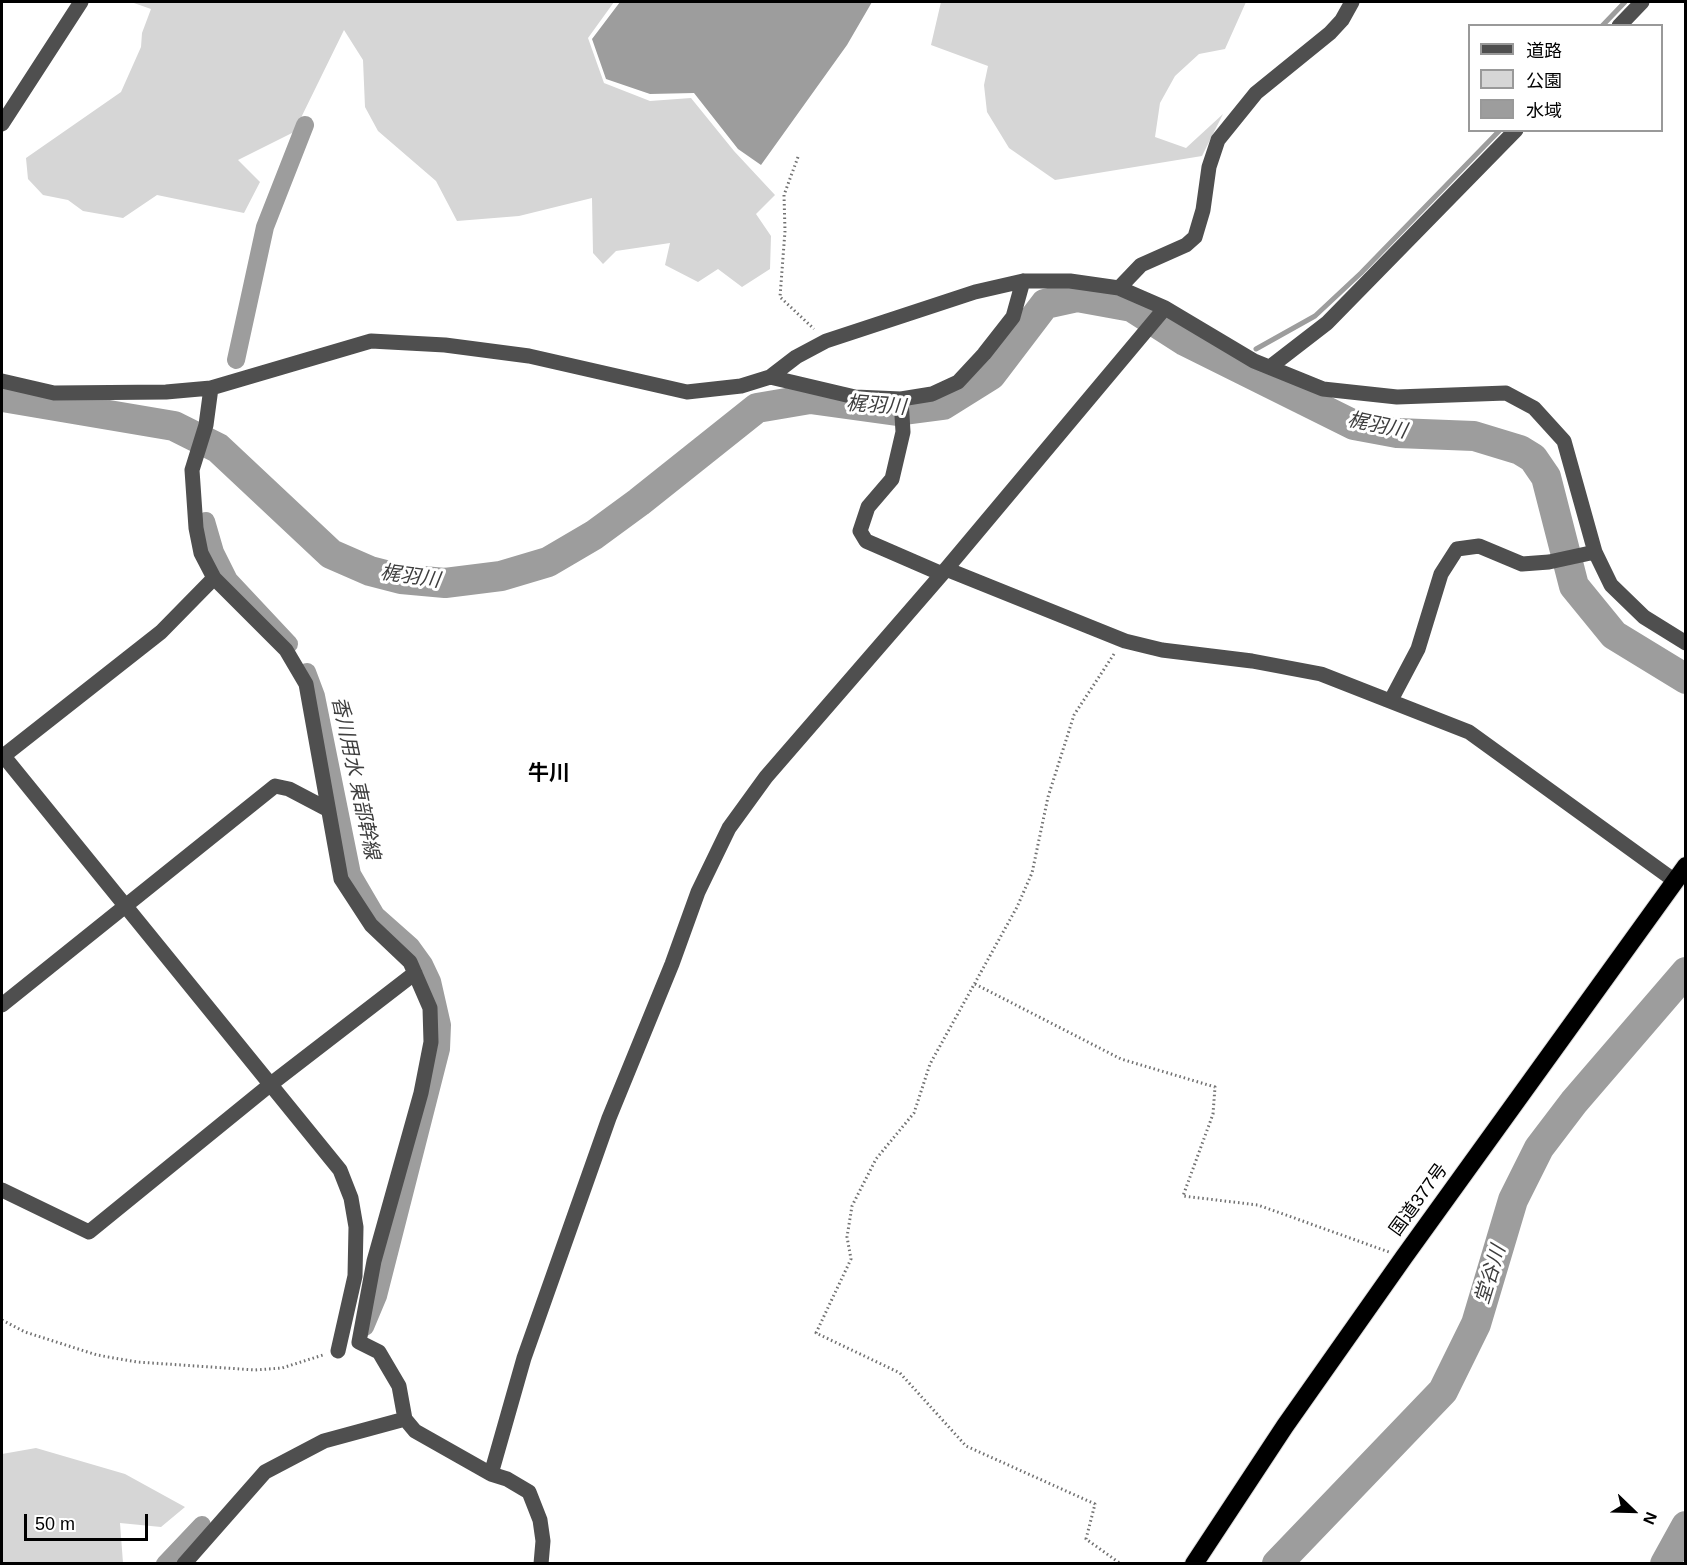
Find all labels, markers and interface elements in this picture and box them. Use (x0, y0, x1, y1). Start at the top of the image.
legend (1468, 24, 1663, 132)
text: 道路 (1526, 41, 1562, 61)
text: 公園 (1526, 71, 1562, 91)
text: 水域 (1526, 101, 1562, 121)
water label: 梶羽川 (845, 392, 907, 420)
water label: 梶羽川 (1345, 408, 1409, 444)
water label: 梶羽川 (379, 561, 441, 593)
water label: 香川用水 東部幹線 (326, 695, 384, 861)
district label: 牛川 (528, 761, 570, 787)
street label: 国道377号 (1386, 1160, 1452, 1240)
water label: 堂谷川 (1471, 1243, 1511, 1307)
north arrow (1603, 1481, 1663, 1541)
scale bar (27, 1502, 152, 1540)
text: N (1640, 1510, 1660, 1527)
text: 50 m (35, 1514, 75, 1534)

